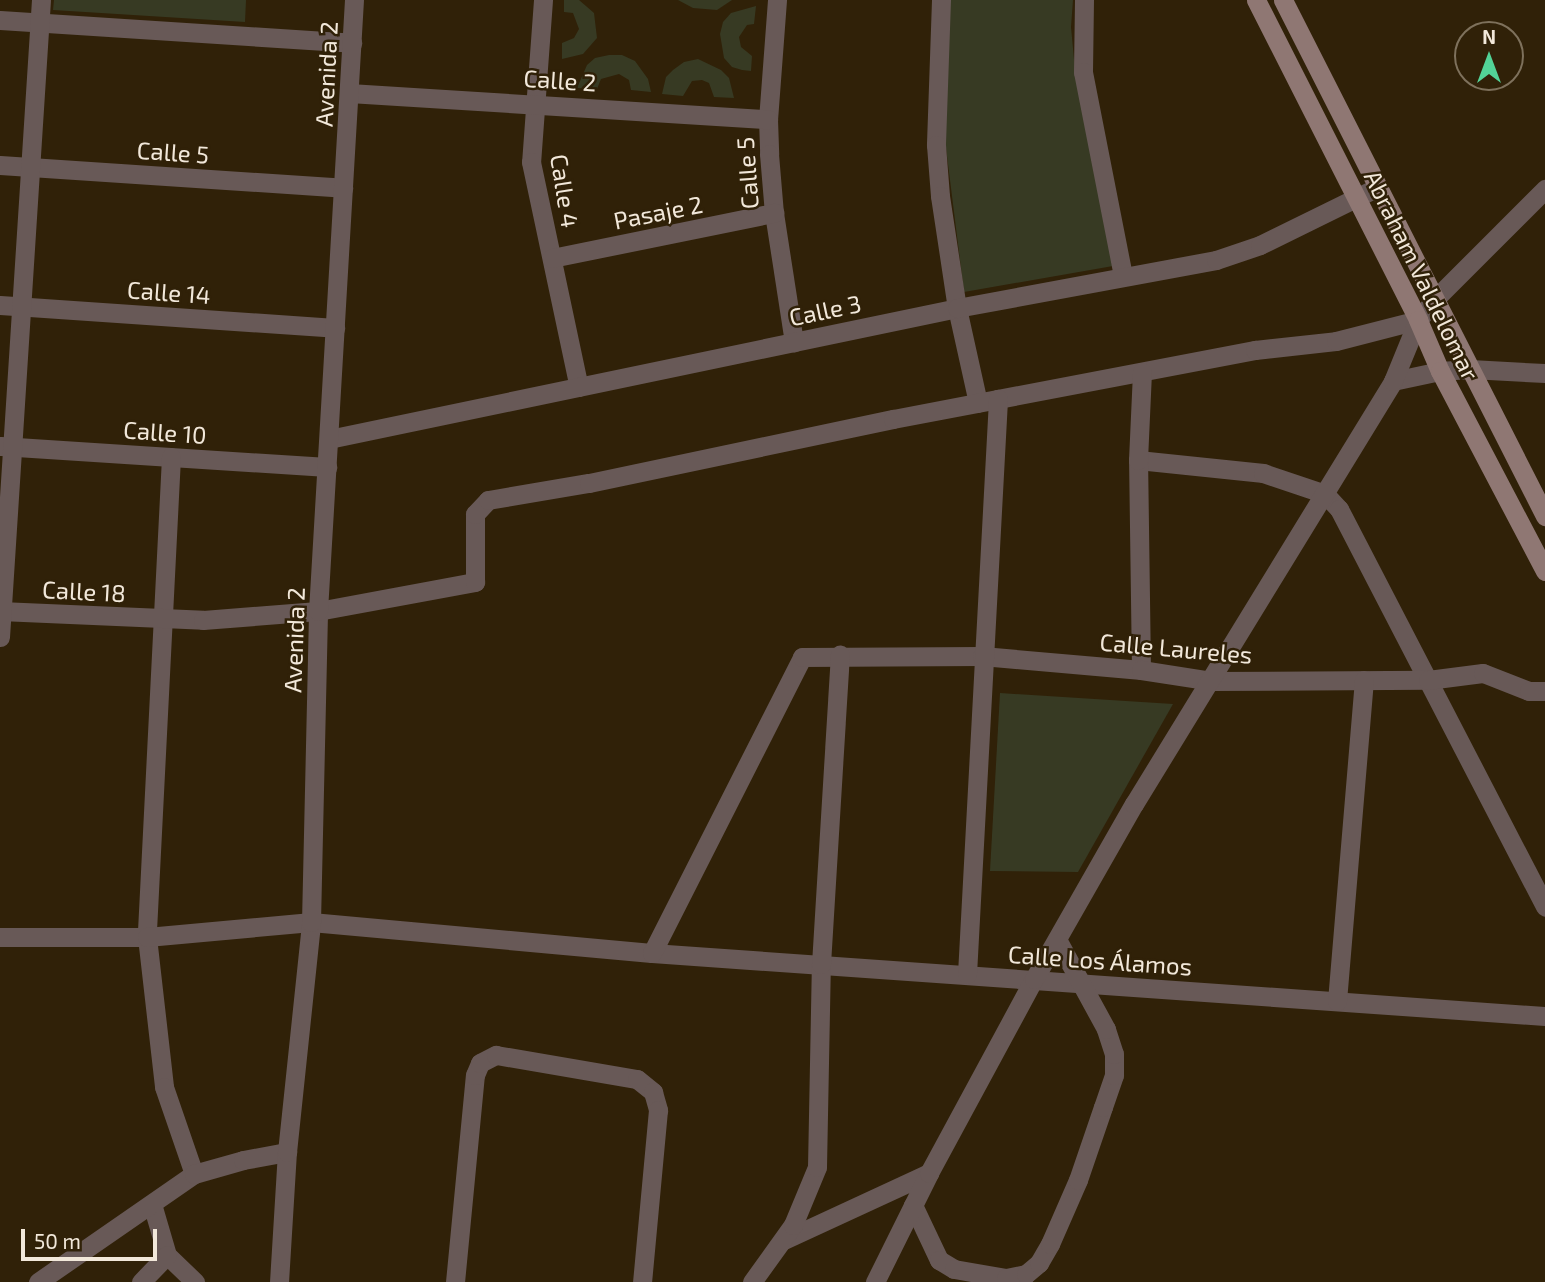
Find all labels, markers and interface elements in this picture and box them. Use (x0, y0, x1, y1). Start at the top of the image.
street label: Avenida 2 (309, 21, 343, 127)
north arrow (1454, 21, 1524, 91)
text: N (1482, 25, 1496, 48)
street label: Calle 2 (523, 63, 597, 97)
street label: Calle 5 (136, 135, 210, 169)
street label: Calle 5 (730, 136, 764, 210)
street label: Calle 4 (545, 152, 585, 230)
street label: Abraham Valdelomar (1359, 165, 1485, 385)
street label: Pasaje 2 (611, 189, 705, 235)
street label: Calle 14 (126, 275, 212, 309)
street label: Calle 3 (786, 288, 864, 332)
street label: Calle 10 (122, 415, 208, 449)
street label: Calle 18 (42, 574, 126, 608)
street label: Avenida 2 (278, 587, 310, 693)
street label: Calle Laureles (1099, 627, 1253, 669)
street label: Calle Los Álamos (1007, 939, 1193, 981)
scale bar (24, 1216, 161, 1260)
text: 50 m (34, 1228, 81, 1253)

